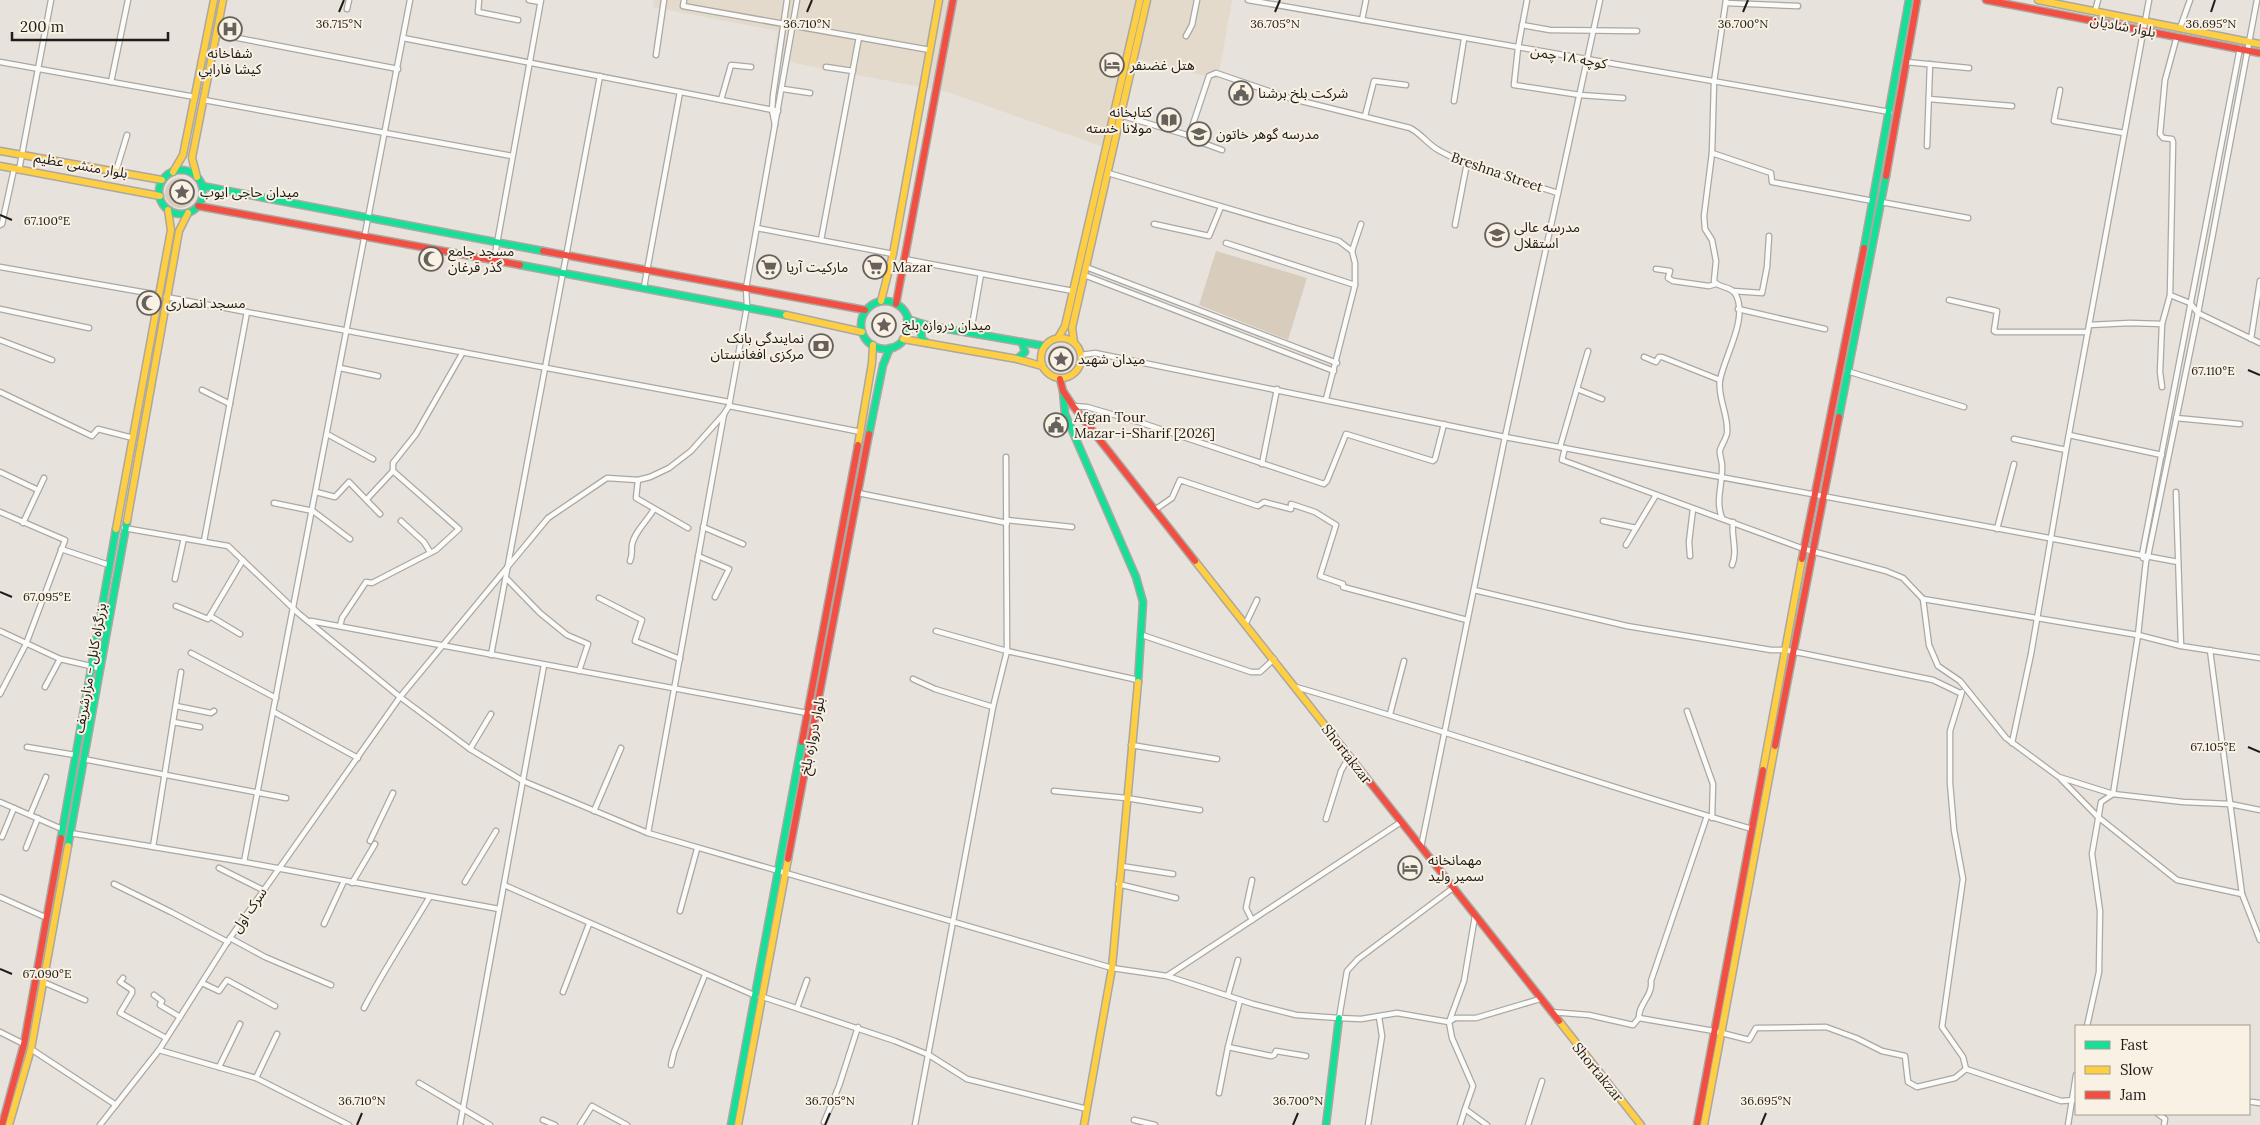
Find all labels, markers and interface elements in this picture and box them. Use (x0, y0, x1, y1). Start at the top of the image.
scale bar (12, 10, 169, 42)
street label: بلوار شادیان (2089, 11, 2157, 41)
hospital icon: شفاخانه كيشا فارابي (217, 16, 243, 42)
text: 36.715°N (316, 16, 362, 31)
text: 36.710°N (783, 16, 831, 31)
text: 36.705°N (1250, 16, 1300, 31)
text: 36.700°N (1718, 16, 1768, 31)
text: 36.695°N (2186, 16, 2236, 31)
text: 200 m (20, 17, 64, 36)
street label: كوچه ١٨ چمن (1529, 41, 1609, 74)
place label: شفاخانه كيشا فارابي (198, 44, 262, 80)
hotel icon: هتل غضنفر (1099, 52, 1125, 78)
place label: هتل غضنفر (1129, 56, 1195, 74)
public building icon: شرکت بلخ برشنا (1228, 80, 1254, 106)
place label: شرکت بلخ برشنا (1258, 84, 1348, 104)
place label: کتابخانه مولانا خسته (1086, 103, 1152, 137)
library icon: کتابخانه مولانا خسته (1156, 107, 1182, 133)
school or university icon: مدرسه گوهر خاتون (1186, 121, 1212, 147)
place label: مدرسه گوهر خاتون (1216, 125, 1319, 143)
street label: بلوار منشی عظیم (32, 148, 129, 184)
street label: Breshna Street (1449, 148, 1546, 196)
place icon: میدان حاجی ایوب (169, 179, 195, 205)
place label: میدان حاجی ایوب (200, 183, 299, 201)
text: 67.100°E (24, 213, 70, 228)
place label: مدرسه عالی استقلال (1514, 218, 1580, 252)
school or university icon: مدرسه عالی استقلال (1484, 222, 1510, 248)
place label: مسجد جامع گذر قرغان (448, 242, 514, 276)
mosque icon: مسجد جامع گذر قرغان (418, 246, 444, 272)
supermarket icon: مارکیت آریا (756, 254, 782, 280)
supermarket icon: Mazar (862, 254, 888, 280)
place label: مارکیت آریا (786, 258, 848, 276)
place label: Mazar (892, 258, 933, 276)
mosque icon: مسجد انصاری (136, 290, 162, 316)
place label: مسجد انصاری (166, 294, 246, 312)
place icon: میدان دروازه بلخ (871, 312, 897, 338)
place label: میدان دروازه بلخ (902, 316, 991, 336)
place label: نمایندگی بانک مرکزی افغانستان (711, 329, 804, 363)
bank icon: نمایندگی بانک مرکزی افغانستان (808, 333, 834, 359)
place icon: میدان شهید (1048, 346, 1074, 372)
place label: میدان شهید (1078, 350, 1145, 368)
text: 67.110°E (2191, 363, 2235, 378)
place label: Afgan Tour Mazar-i-Sharif [2026] (1073, 408, 1215, 442)
public building icon: Afgan Tour Mazar-i-Sharif [2026] (1043, 412, 1069, 438)
text: 67.095°E (23, 589, 71, 604)
street label: بزرگراه کابل - مزارشریف (70, 601, 110, 734)
street label: بلوار دروازه بلخ (796, 695, 830, 777)
street label: Shortakzar (1318, 720, 1376, 788)
text: 67.105°E (2190, 739, 2236, 754)
place label: مهمانخانه سمیر ولید (1428, 851, 1484, 885)
hotel icon: مهمانخانه سمیر ولید (1397, 855, 1423, 881)
street label: سرک اول (227, 884, 271, 936)
text: 67.090°E (23, 966, 71, 981)
legend (2075, 1025, 2250, 1115)
text: Fast (2120, 1035, 2148, 1054)
street label: Shortakzar (1569, 1039, 1627, 1105)
text: Slow (2120, 1060, 2153, 1079)
text: Jam (2119, 1085, 2147, 1104)
text: 36.710°N (338, 1093, 386, 1108)
text: 36.705°N (805, 1093, 855, 1108)
text: 36.700°N (1273, 1093, 1323, 1108)
text: 36.695°N (1741, 1093, 1791, 1108)

